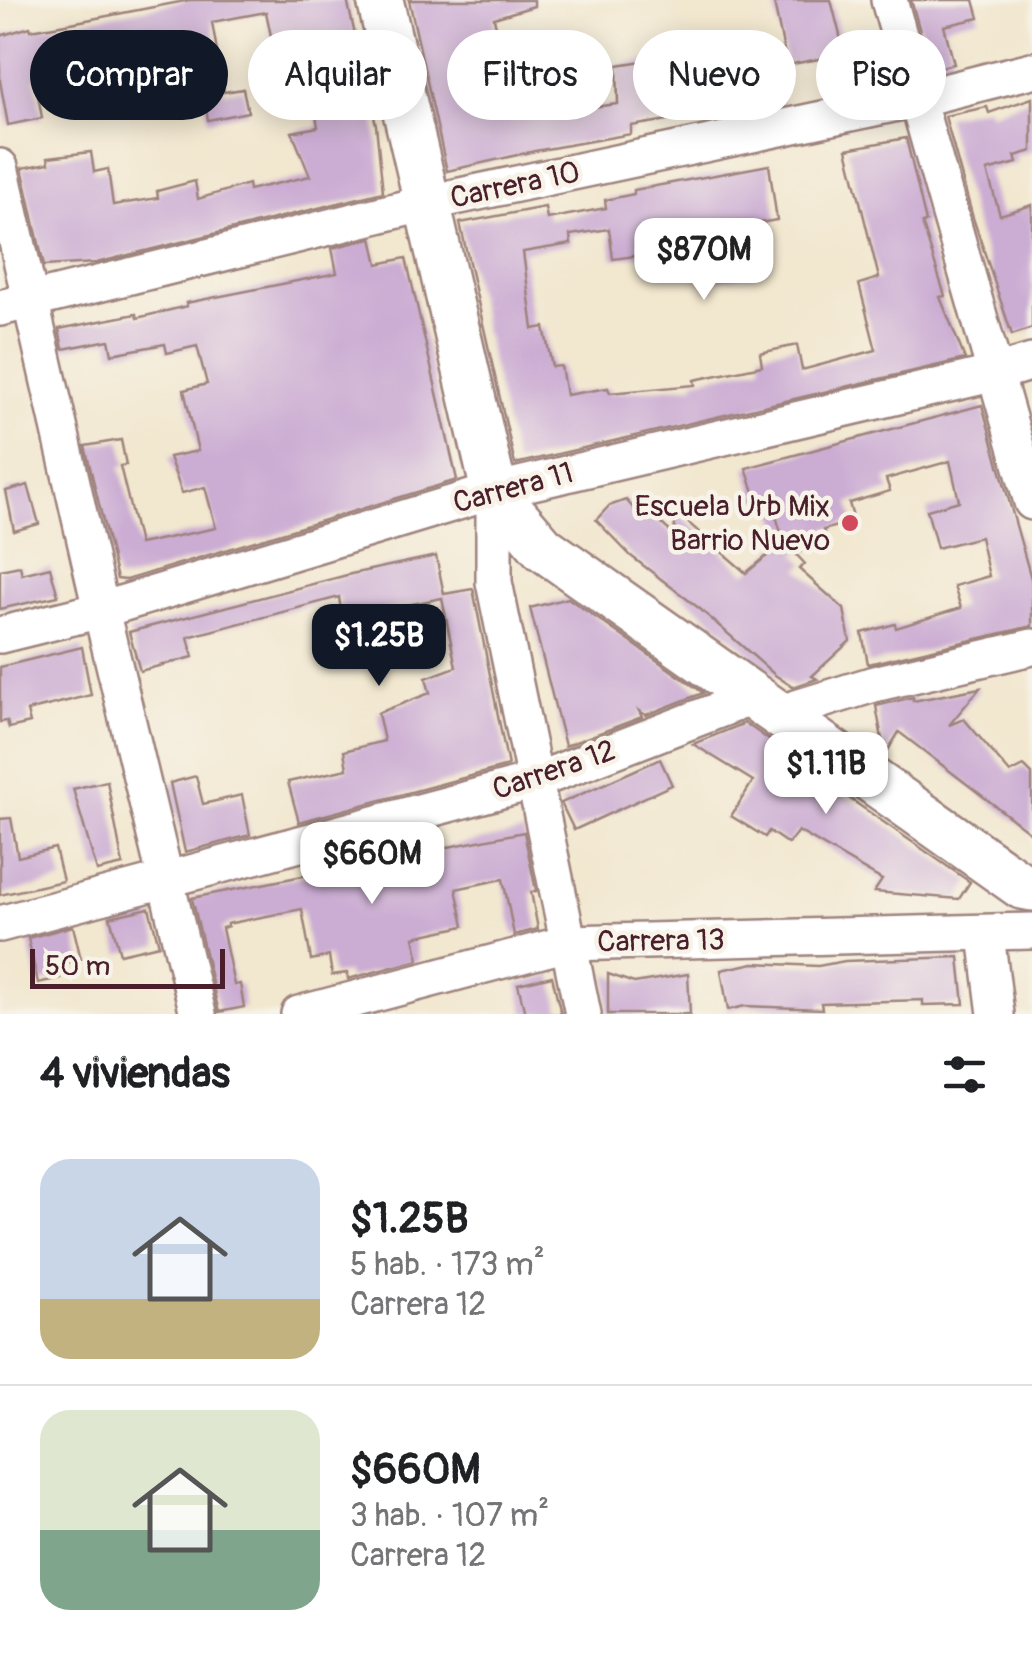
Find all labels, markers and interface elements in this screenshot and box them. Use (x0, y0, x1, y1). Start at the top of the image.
chip: Comprar (30, 30, 228, 120)
chip: Alquilar (248, 30, 427, 120)
chip: Filtros (447, 30, 613, 120)
chip: Nuevo (633, 30, 796, 120)
chip: Piso (816, 30, 946, 120)
street label: Carrera 10 (447, 153, 583, 217)
pin: $870M (634, 218, 774, 303)
text: $870M (656, 230, 752, 270)
street label: Carrera 11 (449, 454, 577, 522)
place label: Escuela Urb Mix Barrio Nuevo (635, 488, 830, 559)
marker: Escuela Urb Mix Barrio Nuevo (839, 512, 861, 534)
pin: $1.25B (298, 604, 460, 689)
text: $1.25B (334, 616, 424, 656)
street label: Carrera 12 (488, 732, 620, 808)
pin: $1.11B (745, 732, 907, 817)
text: $1.11B (786, 744, 866, 784)
pin: $660M (302, 822, 442, 907)
text: $660M (322, 834, 422, 874)
street label: Carrera 13 (597, 921, 725, 961)
scale bar (30, 944, 225, 988)
text: 50 m (45, 949, 110, 984)
icon: filters (937, 1047, 992, 1102)
text: 4 viviendas (40, 1048, 230, 1100)
text: $1.25B (350, 1193, 468, 1245)
icon: home (120, 1199, 240, 1319)
text: 5 hab. · 173 m² (350, 1245, 545, 1285)
text: Carrera 12 (350, 1285, 486, 1325)
text: $660M (350, 1444, 481, 1496)
icon: home (120, 1450, 240, 1570)
text: 3 hab. · 107 m² (350, 1496, 549, 1536)
text: Carrera 12 (350, 1536, 486, 1576)

